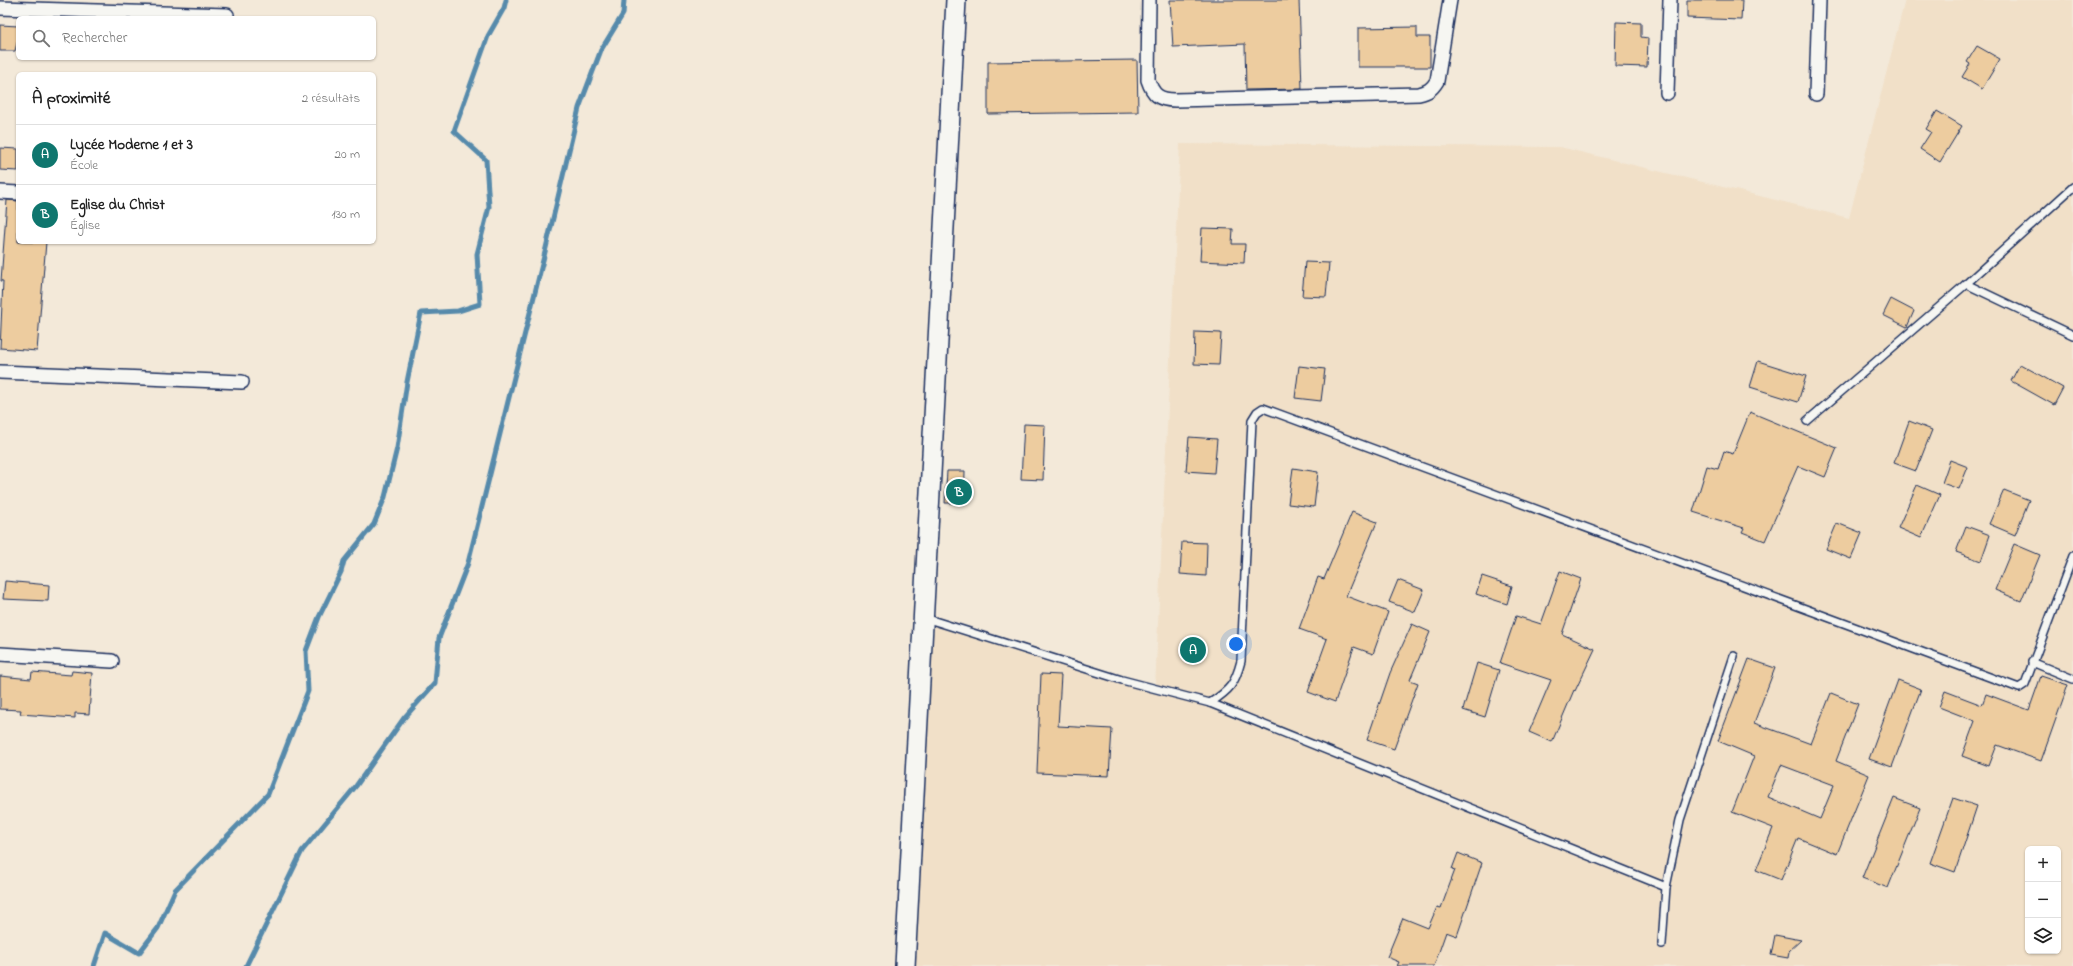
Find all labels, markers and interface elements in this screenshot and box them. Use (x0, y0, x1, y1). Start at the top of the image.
search box (16, 16, 376, 60)
icon: search (30, 27, 52, 49)
text: Rechercher (62, 27, 127, 49)
text: À proximité (32, 86, 110, 111)
text: 2 résultats (302, 89, 360, 108)
text: Lycée Moderne 1 et 3 (70, 134, 193, 156)
text: A (41, 145, 49, 164)
text: 20 m (335, 145, 360, 164)
text: École (70, 156, 98, 175)
text: Eglise du Christ (70, 194, 165, 216)
text: B (41, 205, 49, 224)
text: 130 m (332, 205, 360, 224)
text: Église (70, 216, 100, 235)
pin: B (946, 477, 972, 507)
your location (1226, 634, 1246, 654)
pin: A (1180, 635, 1206, 665)
map controls (2025, 846, 2061, 954)
button: + (2025, 846, 2061, 882)
button: − (2025, 882, 2061, 918)
button: layers (2025, 918, 2061, 954)

